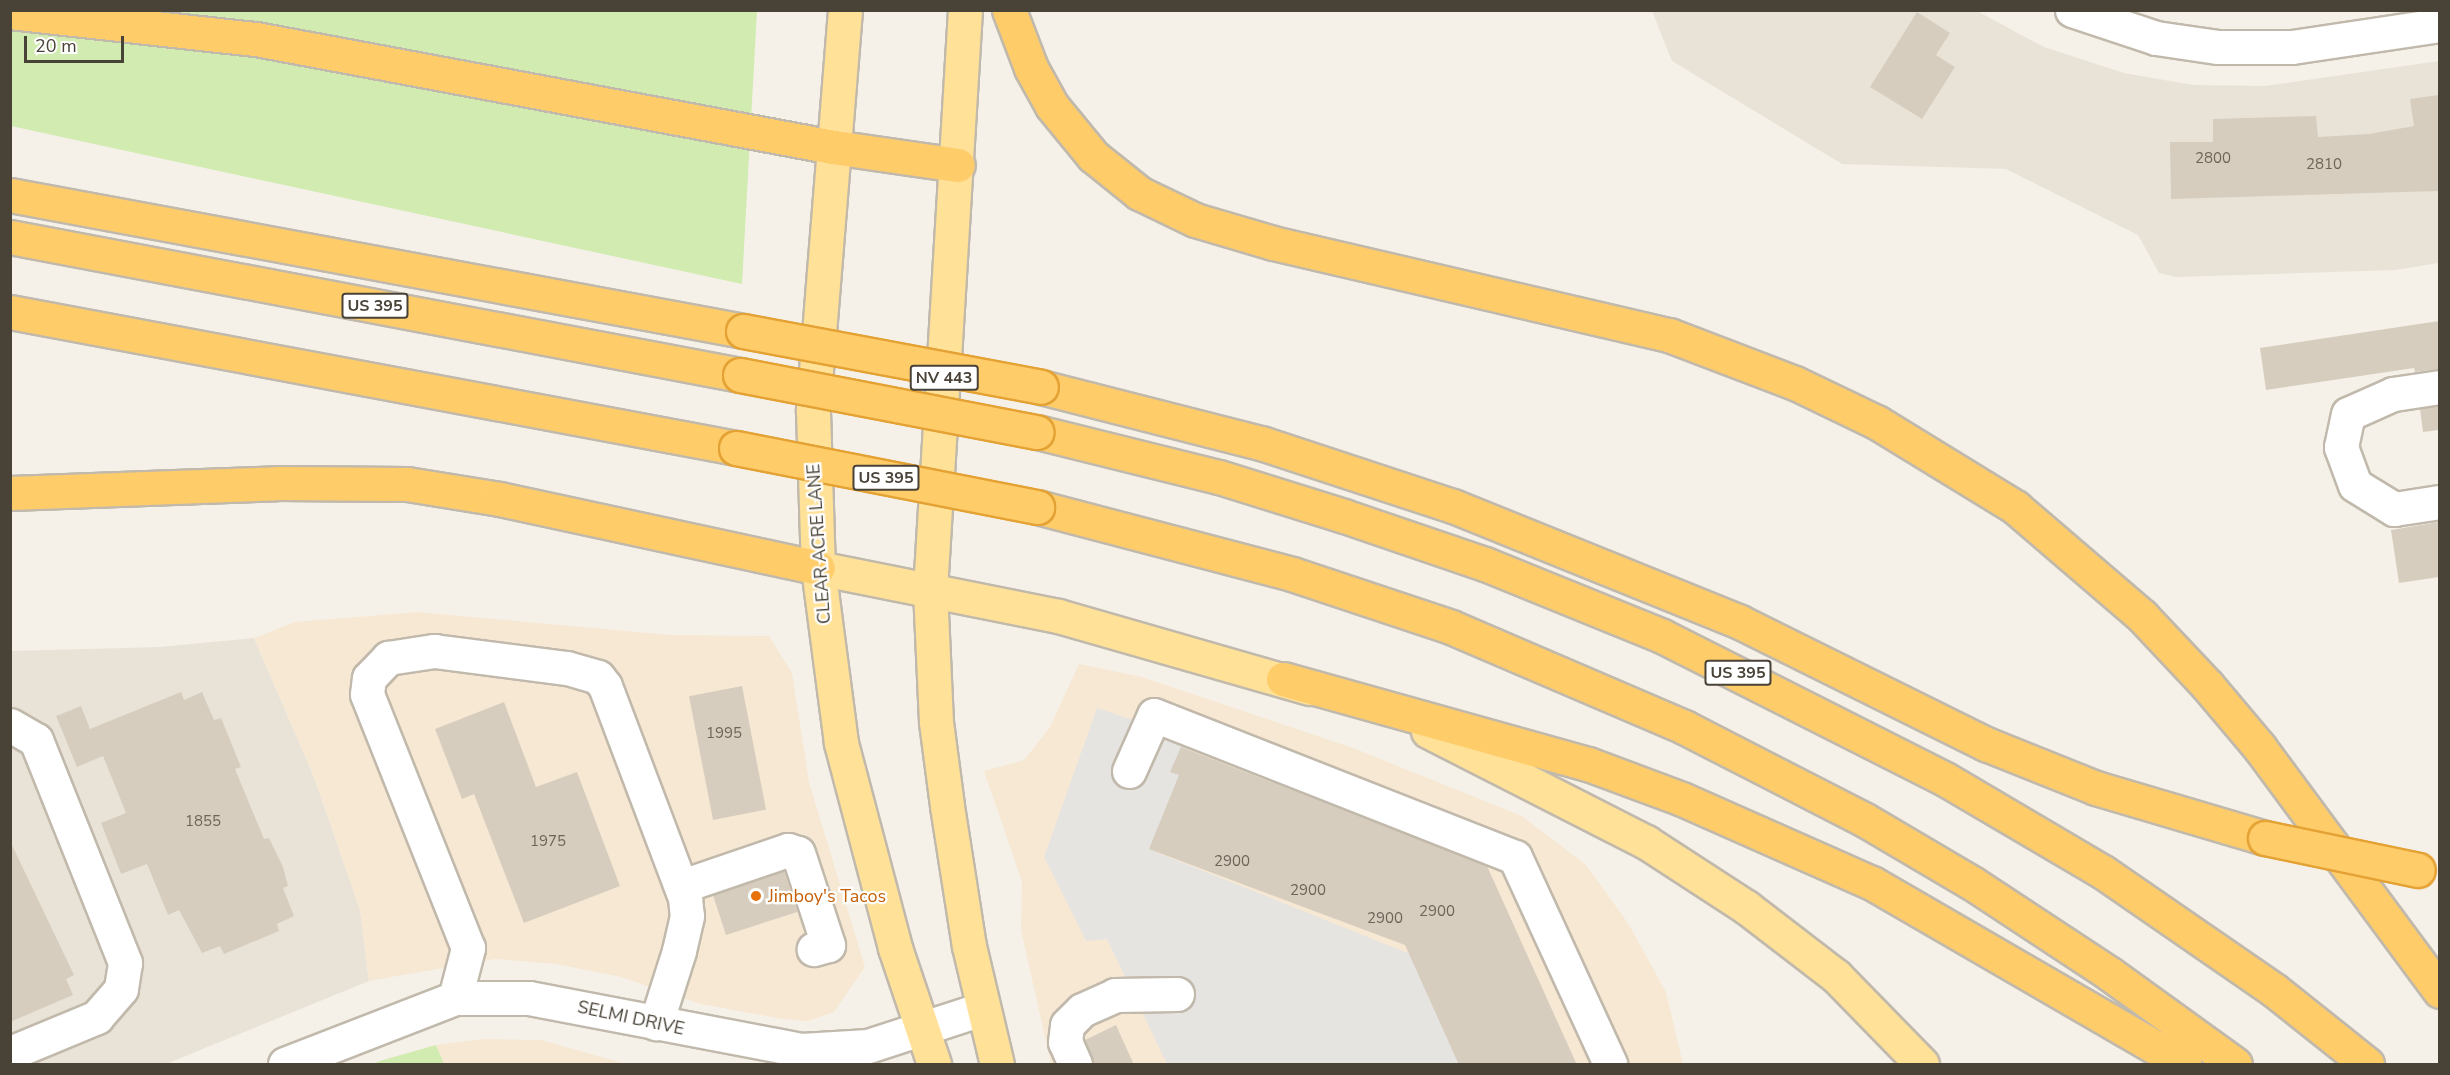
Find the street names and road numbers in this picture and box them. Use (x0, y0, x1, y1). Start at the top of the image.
road number: US 395 (340, 293, 410, 319)
road number: NV 443 (910, 365, 978, 391)
street label: CLEAR ACRE LANE (803, 463, 835, 625)
road number: US 395 (852, 465, 920, 491)
road number: US 395 (1704, 660, 1772, 686)
street label: SELMI DRIVE (576, 996, 686, 1040)

